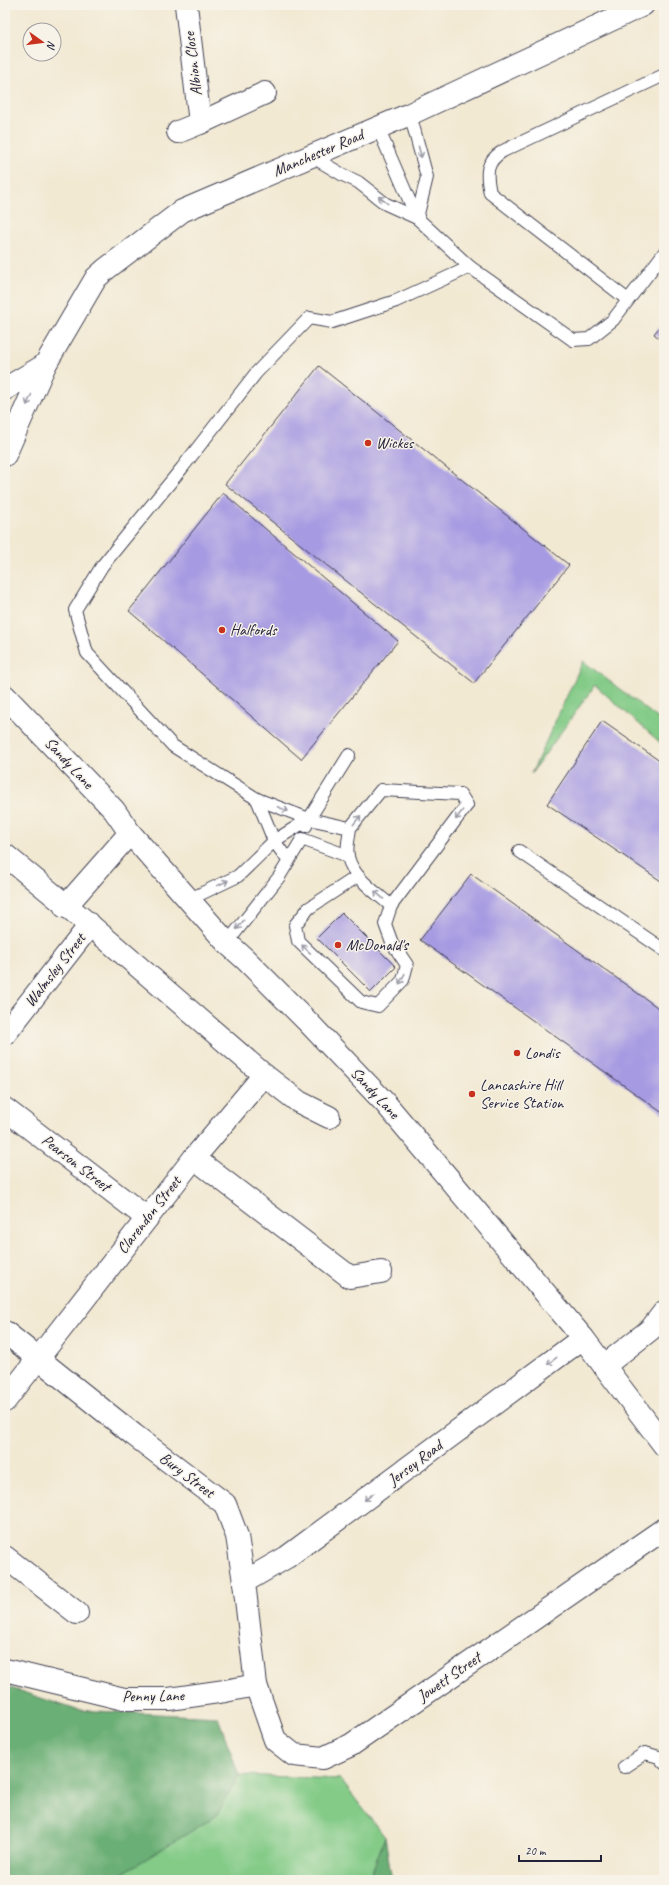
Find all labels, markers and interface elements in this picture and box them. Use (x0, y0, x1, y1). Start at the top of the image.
north arrow (22, 22, 62, 62)
street label: Albion Close (179, 29, 207, 97)
text: N (44, 39, 59, 52)
street label: Manchester Road (270, 124, 369, 181)
one-way arrow (417, 145, 424, 158)
one-way arrow (377, 196, 388, 205)
one-way arrow (24, 394, 32, 406)
place label: Wickes (376, 433, 415, 453)
marker: Wickes (363, 438, 373, 448)
place label: Halfords (230, 620, 278, 640)
marker: Halfords (217, 625, 227, 635)
street label: Sandy Lane (40, 733, 99, 794)
one-way arrow (277, 806, 289, 813)
one-way arrow (455, 810, 463, 821)
one-way arrow (352, 815, 361, 826)
one-way arrow (217, 879, 229, 886)
one-way arrow (374, 891, 384, 900)
one-way arrow (236, 920, 245, 931)
street label: Walmsley Street (20, 928, 91, 1011)
place label: McDonald's (346, 935, 410, 955)
marker: McDonald's (333, 940, 343, 950)
one-way arrow (301, 944, 311, 954)
one-way arrow (398, 973, 405, 985)
place label: Londis (525, 1043, 561, 1063)
marker: Londis (512, 1048, 522, 1058)
street label: Sandy Lane (346, 1063, 405, 1124)
place label: Lancashire Hill Service Station (480, 1075, 564, 1113)
marker: Lancashire Hill Service Station (467, 1089, 477, 1099)
street label: Pearson Street (38, 1130, 116, 1198)
street label: Clarendon Street (112, 1171, 187, 1258)
one-way arrow (547, 1357, 558, 1366)
street label: Jersey Road (383, 1434, 448, 1491)
street label: Bury Street (155, 1448, 220, 1503)
one-way arrow (363, 1493, 374, 1501)
street label: Jowett Street (413, 1646, 487, 1707)
street label: Penny Lane (122, 1685, 186, 1707)
scale bar (519, 1837, 601, 1863)
text: 20 m (525, 1843, 547, 1859)

